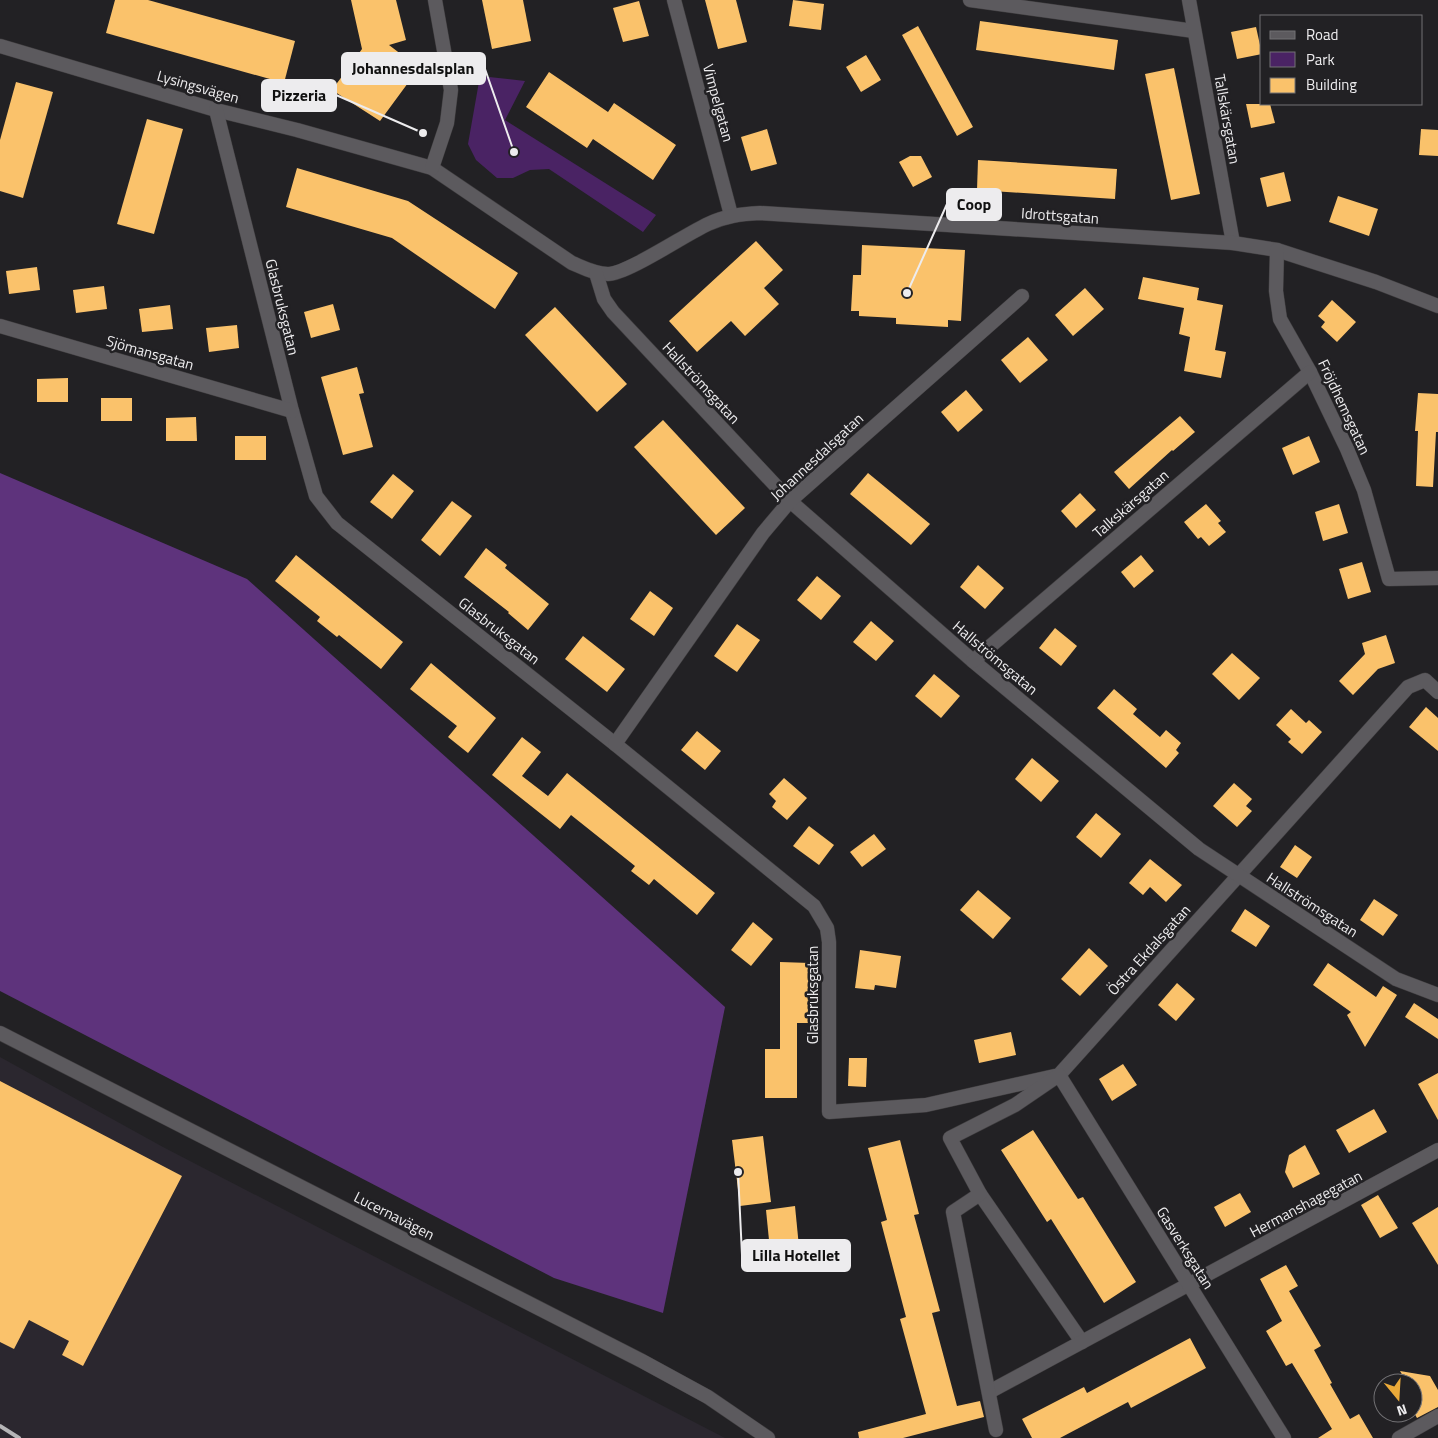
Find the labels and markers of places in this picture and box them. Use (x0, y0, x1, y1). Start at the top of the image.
callout: Johannesdalsplan (342, 53, 485, 84)
callout: Pizzeria (262, 80, 336, 111)
callout: Coop (947, 189, 1001, 220)
callout: Lilla Hotellet (742, 1240, 850, 1271)

